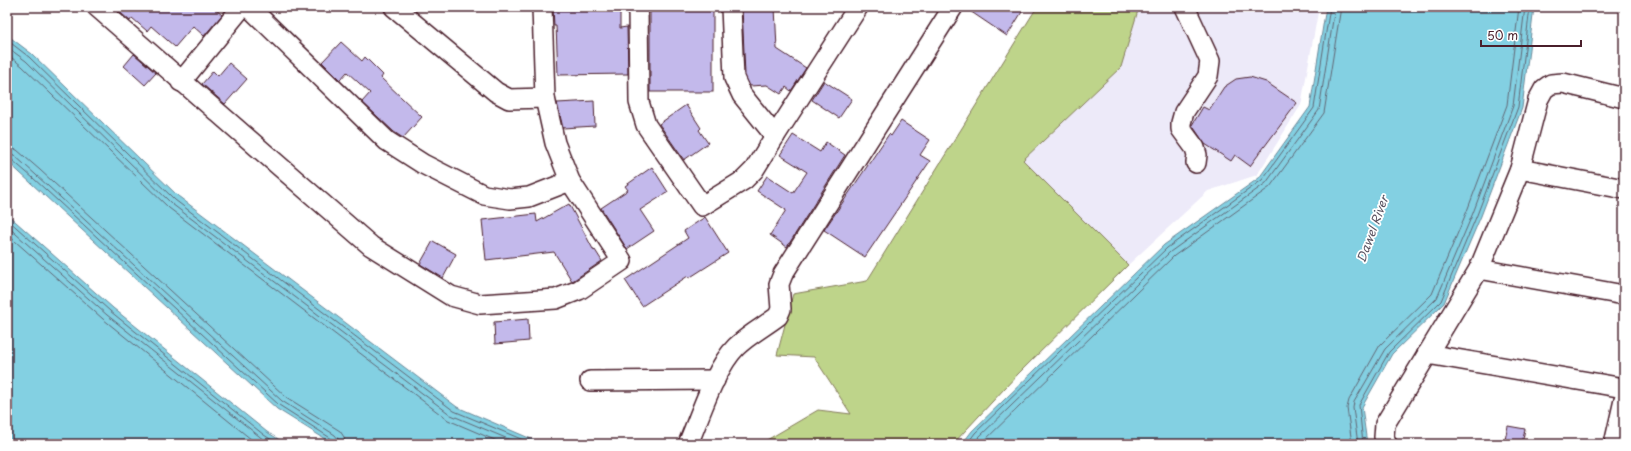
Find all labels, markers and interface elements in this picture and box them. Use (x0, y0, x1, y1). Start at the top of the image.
scale bar (1481, 22, 1581, 48)
text: 50 m (1487, 26, 1518, 44)
water label: Dawel River (1352, 192, 1393, 265)

